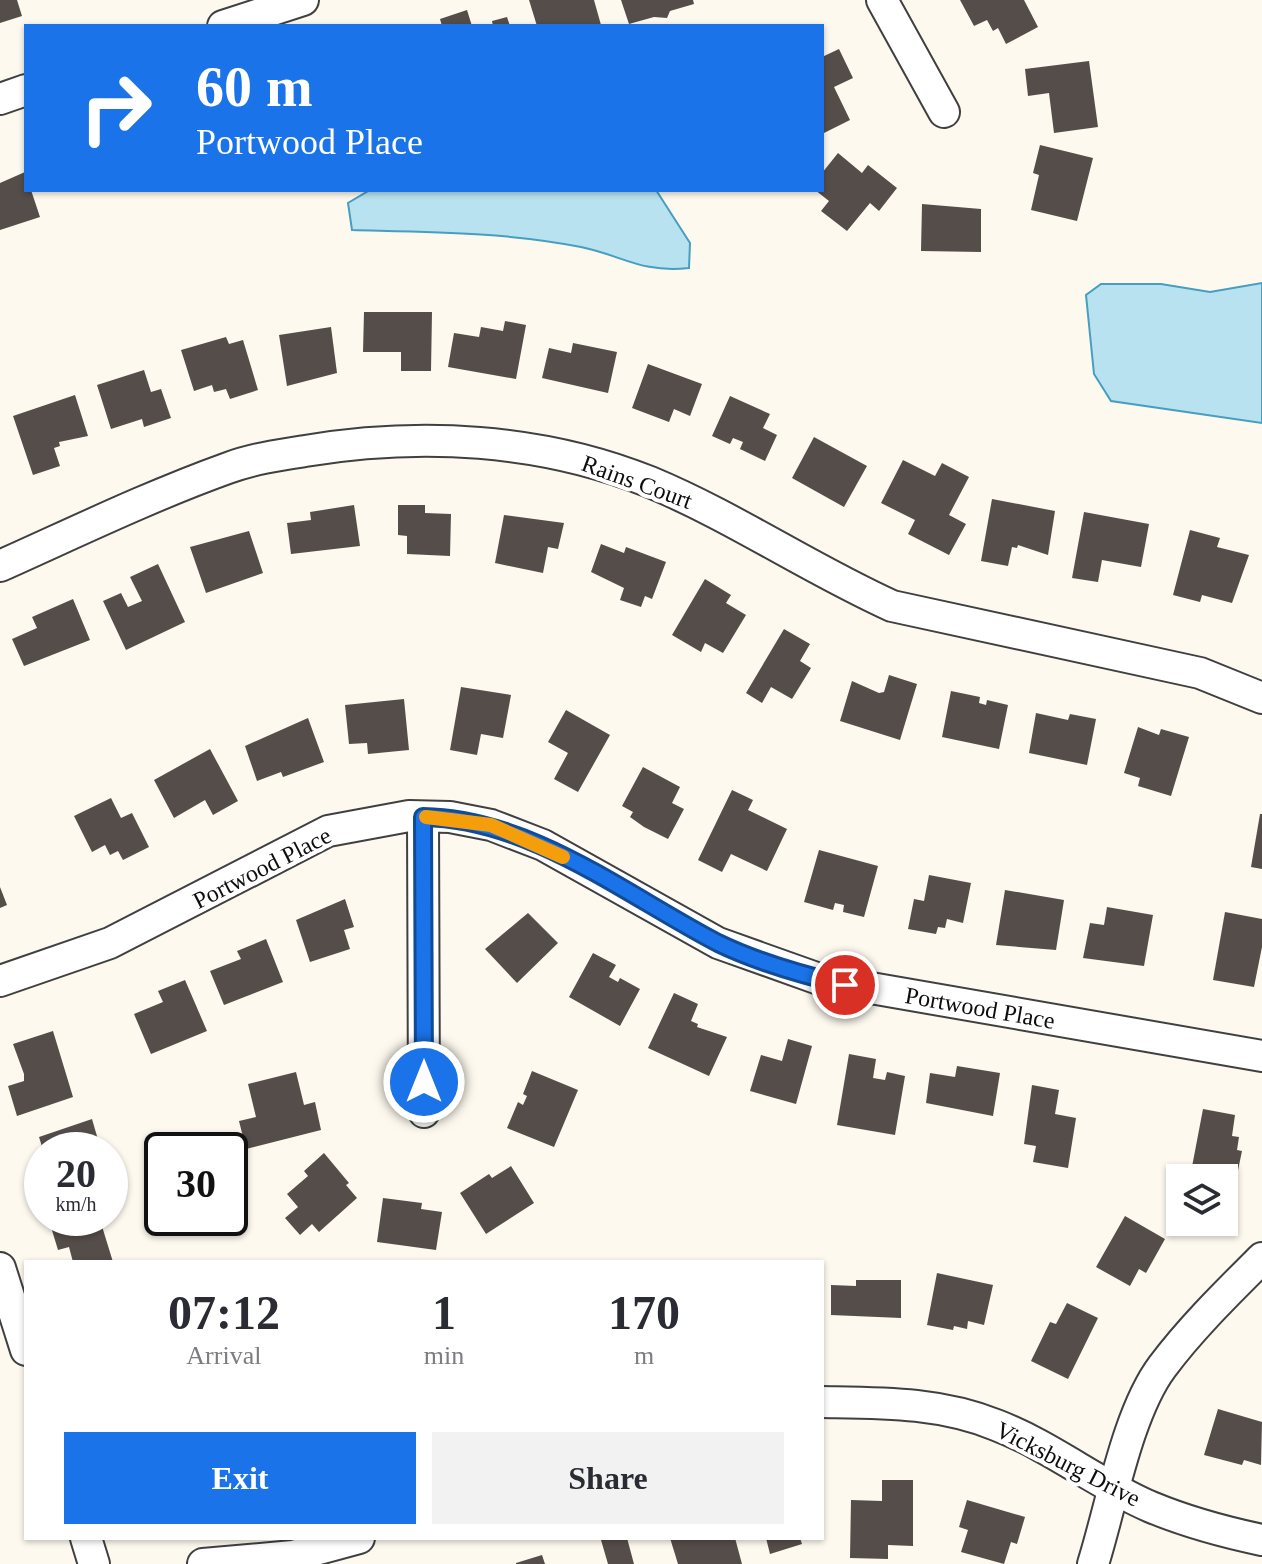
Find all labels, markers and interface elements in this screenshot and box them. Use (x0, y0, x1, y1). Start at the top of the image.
icon: right (64, 56, 168, 160)
text: 60 m (196, 56, 313, 118)
text: Portwood Place (196, 122, 423, 162)
street label: Rains Court (578, 450, 696, 514)
street label: Portwood Place (189, 822, 335, 914)
pin (811, 951, 879, 1019)
icon: arrive (823, 963, 867, 1007)
street label: Portwood Place (903, 982, 1057, 1034)
position arrow (382, 1040, 466, 1124)
speed limit sign: 30 (144, 1132, 248, 1236)
text: 20 (56, 1151, 96, 1196)
map controls (1166, 1164, 1238, 1236)
button: layers (1166, 1164, 1238, 1236)
text: km/h (55, 1193, 97, 1215)
text: 07:12 (168, 1286, 280, 1339)
text: 1 (432, 1286, 456, 1339)
text: 170 (608, 1286, 680, 1339)
text: Arrival (186, 1341, 261, 1370)
text: min (424, 1341, 464, 1370)
text: m (634, 1341, 654, 1370)
street label: Vicksburg Drive (991, 1416, 1145, 1512)
button: Exit (64, 1432, 416, 1524)
button: Share (432, 1432, 784, 1524)

